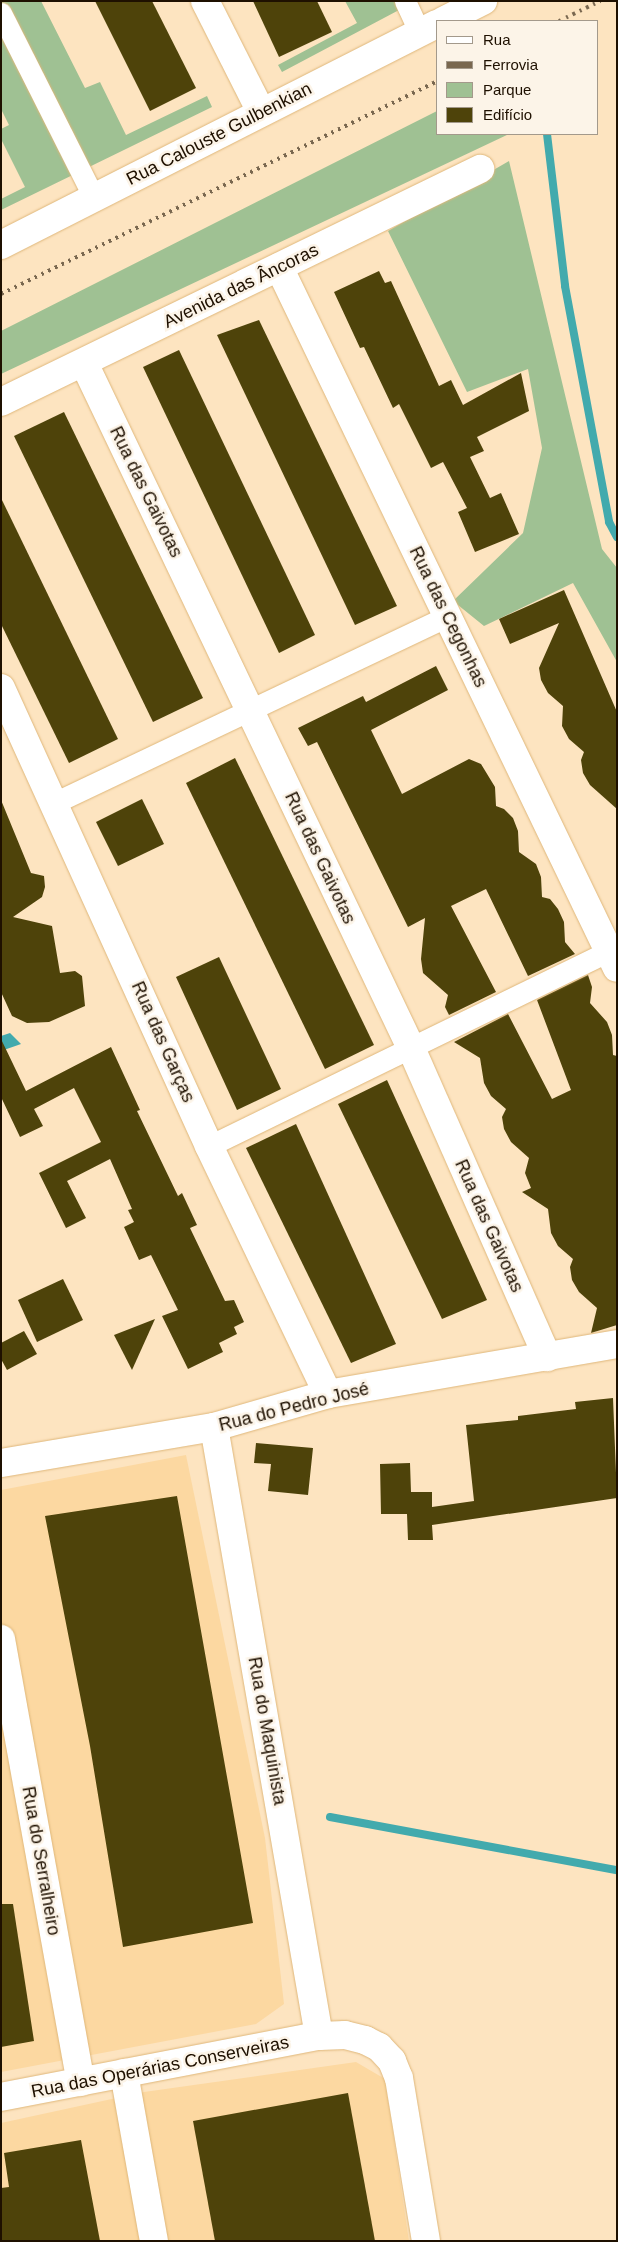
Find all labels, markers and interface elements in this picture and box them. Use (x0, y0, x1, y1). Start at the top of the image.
legend (436, 20, 598, 135)
text: Rua (483, 31, 511, 48)
text: Ferrovia (483, 56, 538, 73)
street label: Rua Calouste Gulbenkian (123, 78, 315, 190)
text: Parque (483, 81, 531, 98)
text: Edifício (483, 106, 532, 123)
street label: Avenida das Âncoras (160, 239, 322, 333)
street label: Rua das Gaivotas (105, 423, 187, 561)
street label: Rua das Cegonhas (405, 543, 491, 691)
street label: Rua das Gaivotas (280, 789, 360, 927)
street label: Rua das Garças (127, 978, 199, 1106)
street label: Rua das Gaivotas (450, 1156, 528, 1296)
street label: Rua do Pedro José (217, 1378, 371, 1436)
street label: Rua do Maquinista (243, 1655, 291, 1807)
street label: Rua do Serralheiro (17, 1785, 65, 1937)
street label: Rua das Operárias Conserveiras (29, 2031, 291, 2103)

